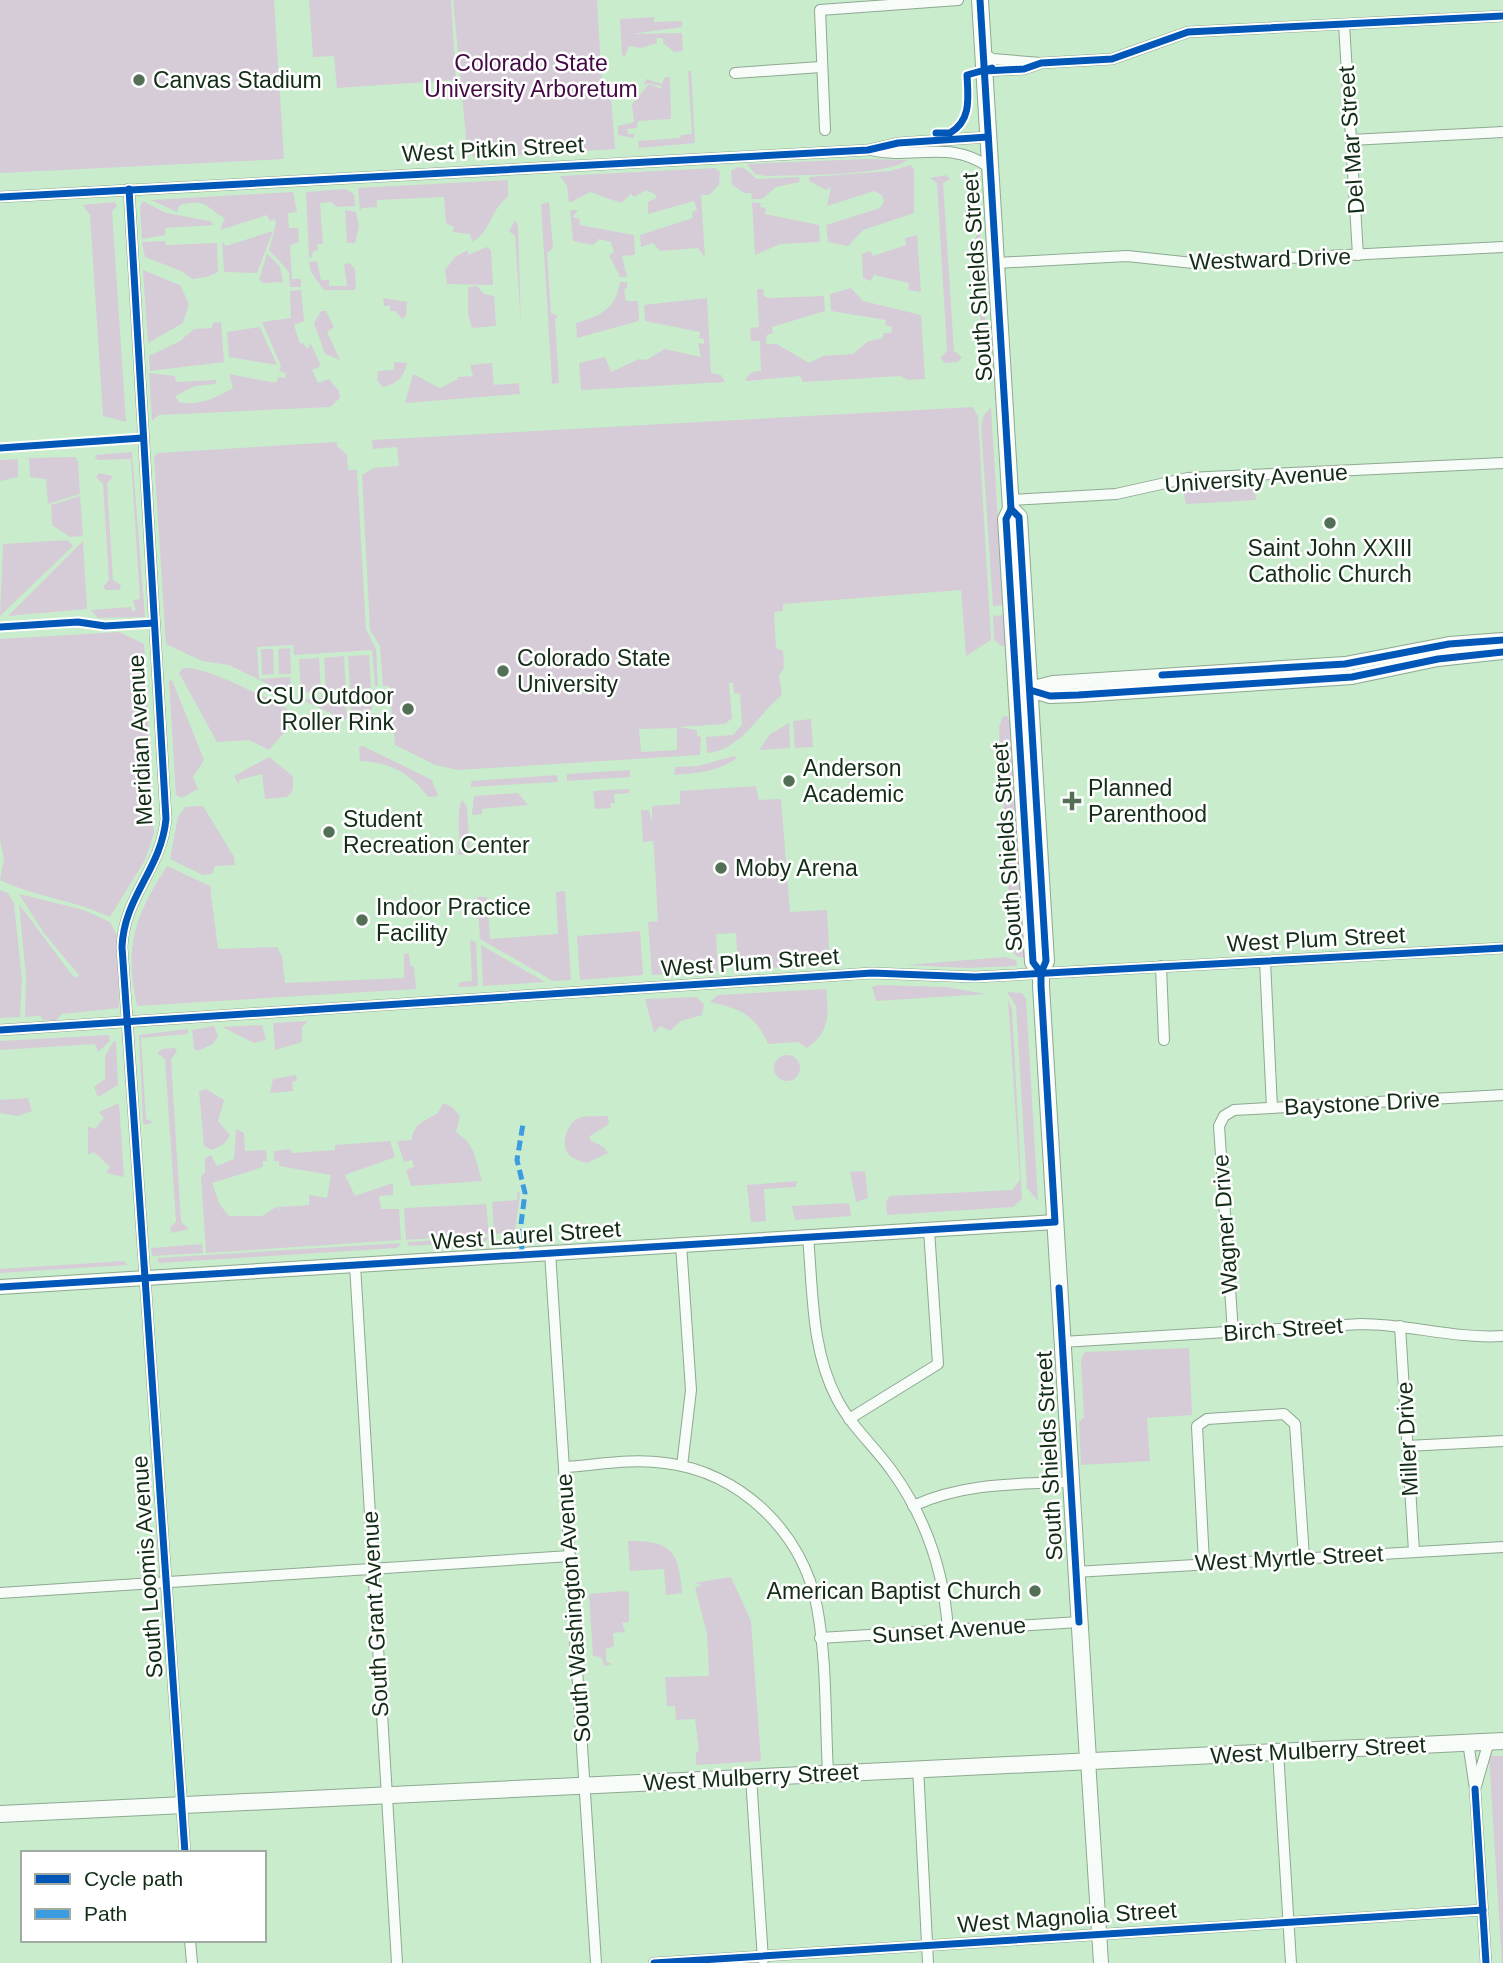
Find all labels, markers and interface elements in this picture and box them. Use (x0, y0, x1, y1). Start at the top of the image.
park label: Colorado State University Arboretum (424, 50, 638, 102)
street label: Del Mar Street (1333, 65, 1369, 215)
place label: Canvas Stadium (153, 67, 322, 93)
marker: Canvas Stadium (131, 72, 147, 88)
street label: West Pitkin Street (401, 131, 585, 167)
street label: South Shields Street (957, 171, 997, 382)
street label: Westward Drive (1189, 243, 1351, 275)
street label: University Avenue (1163, 459, 1349, 497)
marker: Saint John XXIII Catholic Church (1322, 515, 1338, 531)
place label: Saint John XXIII Catholic Church (1248, 535, 1412, 587)
place label: Colorado State University (517, 645, 670, 697)
street label: Meridian Avenue (123, 654, 157, 826)
marker: Colorado State University (495, 663, 511, 679)
place label: CSU Outdoor Roller Rink (256, 683, 394, 735)
marker: CSU Outdoor Roller Rink (400, 701, 416, 717)
street label: South Shields Street (987, 741, 1027, 952)
place label: Anderson Academic (803, 755, 904, 807)
marker: Anderson Academic (781, 773, 797, 789)
place label: Planned Parenthood (1088, 775, 1207, 827)
marker: Planned Parenthood (1062, 791, 1082, 811)
place label: Student Recreation Center (343, 806, 530, 858)
marker: Student Recreation Center (321, 824, 337, 840)
place label: Moby Arena (735, 855, 858, 881)
marker: Moby Arena (713, 860, 729, 876)
place label: Indoor Practice Facility (376, 894, 531, 946)
marker: Indoor Practice Facility (354, 912, 370, 928)
street label: West Plum Street (1226, 921, 1406, 957)
street label: West Plum Street (660, 943, 841, 981)
street label: Baystone Drive (1283, 1086, 1441, 1120)
street label: Wagner Drive (1207, 1153, 1243, 1295)
street label: West Laurel Street (430, 1215, 622, 1255)
street label: Birch Street (1222, 1312, 1344, 1346)
street label: South Shields Street (1030, 1350, 1067, 1561)
street label: Miller Drive (1391, 1381, 1423, 1497)
street label: South Loomis Avenue (126, 1455, 168, 1679)
street label: South Washington Avenue (551, 1473, 595, 1743)
street label: South Grant Avenue (357, 1510, 393, 1718)
street label: West Myrtle Street (1194, 1540, 1385, 1576)
place label: American Baptist Church (767, 1578, 1021, 1604)
marker: American Baptist Church (1027, 1583, 1043, 1599)
street label: Sunset Avenue (871, 1612, 1027, 1648)
street label: West Mulberry Street (1210, 1731, 1427, 1769)
street label: West Mulberry Street (643, 1758, 860, 1796)
legend (21, 1851, 266, 1942)
text: Cycle path (84, 1867, 183, 1890)
street label: West Magnolia Street (957, 1896, 1178, 1938)
text: Path (84, 1902, 127, 1925)

